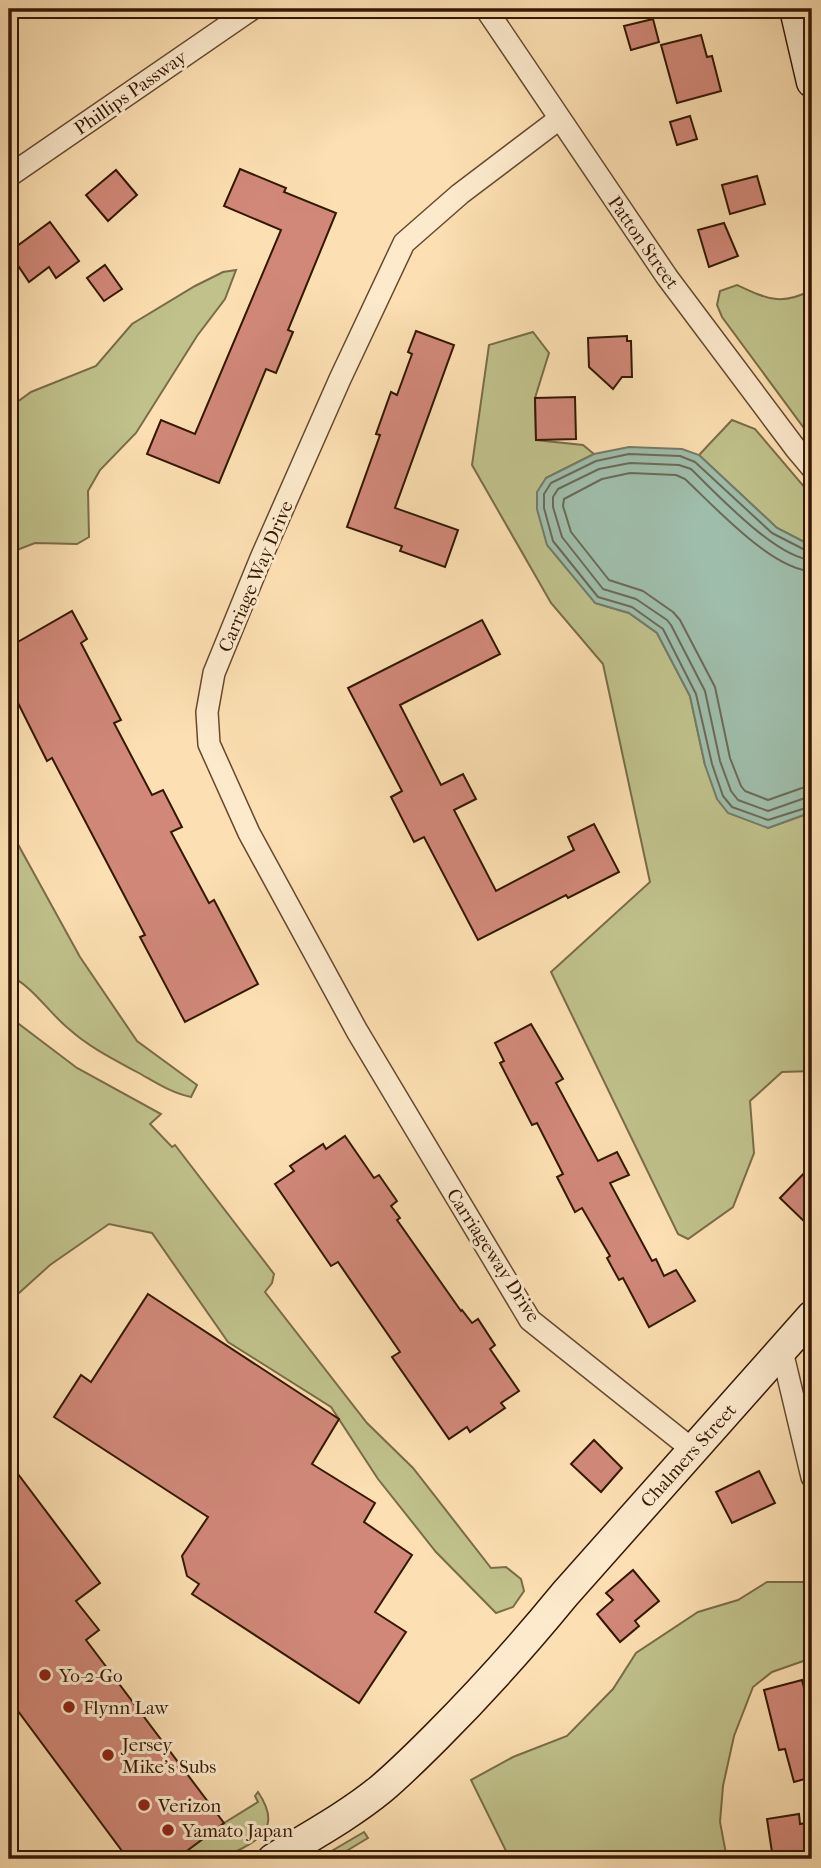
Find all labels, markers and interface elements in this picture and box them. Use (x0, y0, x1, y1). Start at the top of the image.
street label: Phillips Passway (70, 45, 192, 140)
street label: Patton Street (603, 192, 683, 293)
street label: Carriage Way Drive (214, 497, 298, 655)
street label: Carriageway Drive (442, 1185, 544, 1326)
street label: Chalmers Street (636, 1399, 741, 1512)
place label: Yo-2-Go (58, 1665, 123, 1687)
marker: Yo-2-Go (37, 1667, 53, 1683)
place label: Flynn Law (83, 1697, 169, 1719)
marker: Flynn Law (61, 1699, 77, 1715)
place label: Jersey Mike's Subs (120, 1734, 216, 1778)
marker: Jersey Mike's Subs (100, 1747, 116, 1763)
place label: Verizon (157, 1795, 221, 1817)
marker: Verizon (136, 1797, 152, 1813)
place label: Yamato Japan (181, 1820, 293, 1842)
marker: Yamato Japan (160, 1822, 176, 1838)

